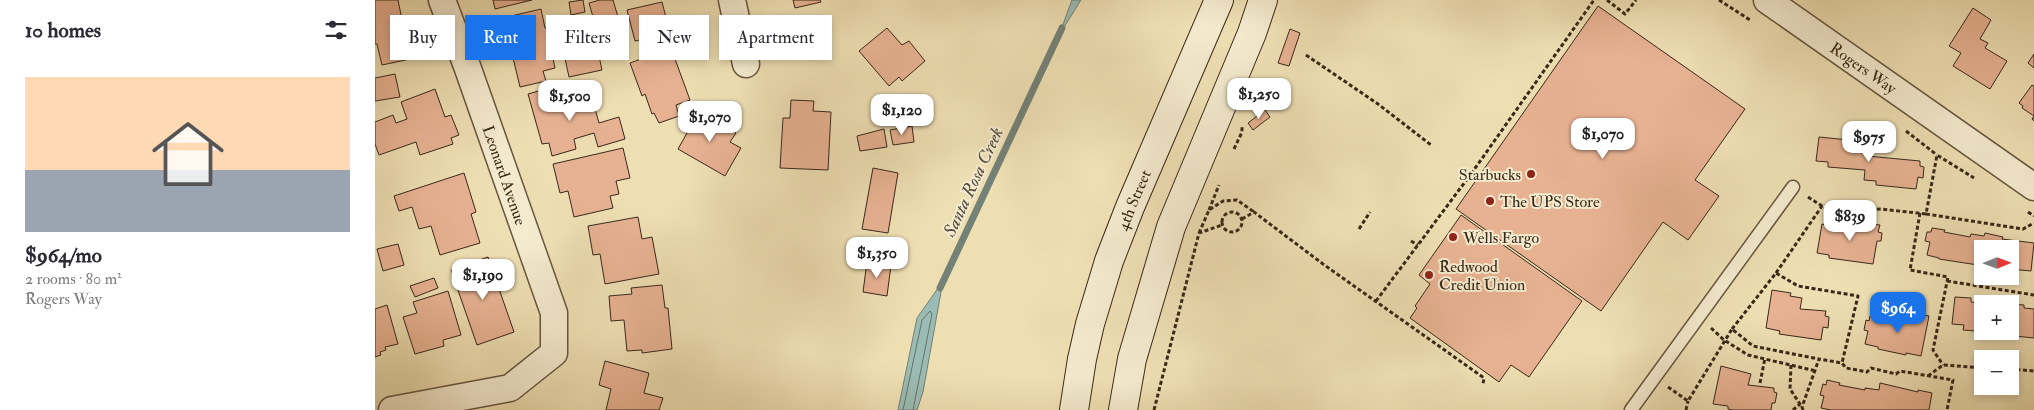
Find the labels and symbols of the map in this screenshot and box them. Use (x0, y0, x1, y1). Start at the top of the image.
street label: Rogers Way (1826, 38, 1901, 99)
pin: $1,250 (1218, 78, 1300, 120)
pin: $1,500 (529, 80, 611, 122)
pin: $1,120 (861, 94, 943, 136)
pin: $1,070 (669, 100, 751, 143)
pin: $1,070 (1562, 118, 1644, 160)
pin: $975 (1839, 120, 1899, 163)
street label: Leonard Avenue (478, 123, 531, 228)
water label: Santa Rosa Creek (938, 124, 1009, 241)
place label: Starbucks (1459, 165, 1521, 185)
street label: 4th Street (1113, 167, 1156, 234)
marker: Starbucks (1525, 168, 1537, 180)
place label: The UPS Store (1500, 192, 1600, 212)
marker: The UPS Store (1484, 195, 1496, 207)
pin: $839 (1820, 200, 1880, 242)
place label: Wells Fargo (1462, 228, 1540, 248)
marker: Wells Fargo (1447, 231, 1459, 243)
pin: $1,350 (836, 236, 918, 279)
north arrow (1974, 240, 2019, 285)
place label: Redwood Credit Union (1439, 257, 1525, 295)
pin: $1,190 (442, 258, 524, 301)
marker: Redwood Credit Union (1423, 269, 1435, 281)
pin: $964 (1868, 292, 1928, 334)

